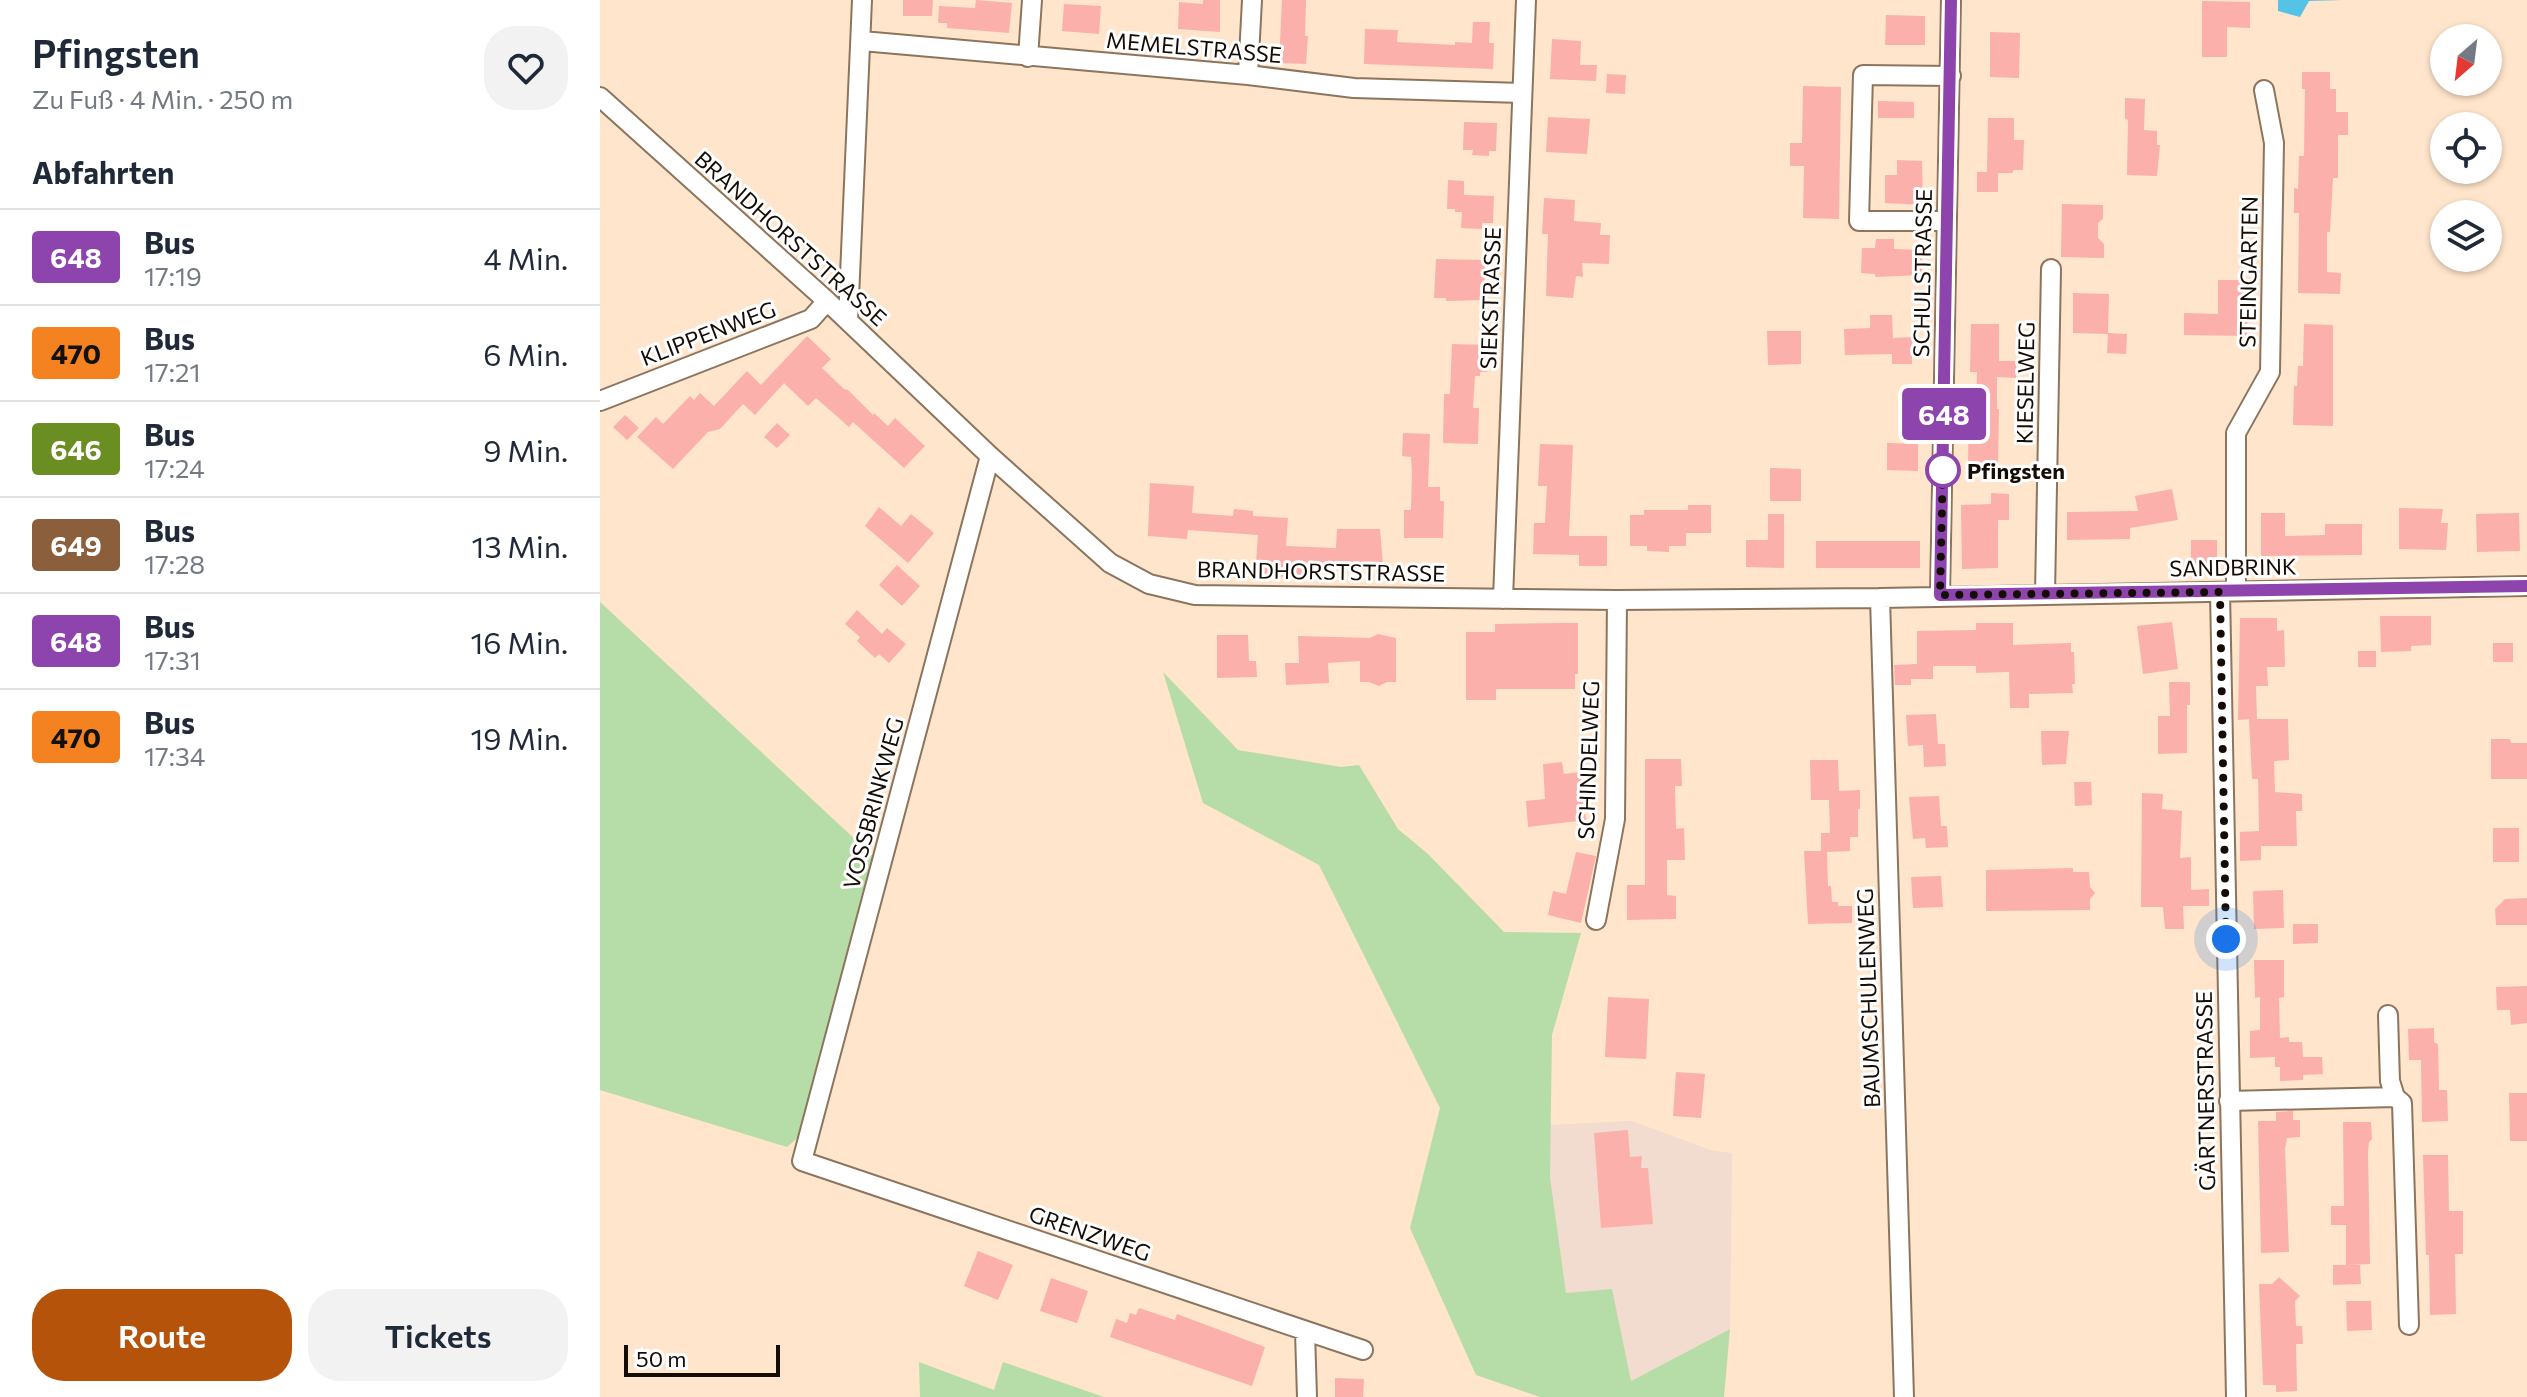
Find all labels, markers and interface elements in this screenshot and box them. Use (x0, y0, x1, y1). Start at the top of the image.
north arrow (2430, 24, 2502, 96)
map controls (2430, 24, 2502, 272)
button: heart (484, 26, 568, 110)
street label: MEMELSTRASSE (1105, 26, 1283, 68)
text: Pfingsten (32, 29, 200, 76)
text: Zu Fuß · 4 Min. · 250 m (32, 83, 293, 114)
button: locate (2430, 112, 2502, 184)
street label: BRANDHORSTSTRASSE (690, 145, 892, 331)
text: Abfahrten (32, 153, 174, 190)
street label: SCHULSTRASSE (1907, 188, 1937, 358)
street label: STEINGARTEN (2233, 196, 2263, 348)
button: layers (2430, 200, 2502, 272)
text: Bus (144, 223, 195, 260)
street label: SIEKSTRASSE (1474, 226, 1506, 370)
text: 4 Min. (484, 239, 568, 276)
text: 648 (50, 240, 102, 274)
text: 17:19 (144, 260, 202, 291)
street label: KLIPPENWEG (637, 295, 779, 371)
text: Bus (144, 319, 195, 356)
street label: KIESELWEG (2010, 322, 2040, 444)
text: 6 Min. (483, 335, 568, 372)
text: 470 (51, 336, 101, 370)
text: 17:21 (144, 356, 201, 387)
line badge: 648 (1898, 388, 1990, 440)
text: 648 (1918, 397, 1970, 431)
text: Bus (144, 415, 195, 452)
text: 9 Min. (483, 431, 568, 468)
text: 646 (50, 432, 102, 466)
text: 17:24 (144, 452, 205, 483)
marker: Pfingsten (1926, 453, 1960, 487)
place label: Pfingsten (1967, 457, 2065, 484)
text: Bus (144, 511, 195, 548)
text: 13 Min. (472, 527, 568, 564)
text: 649 (50, 528, 102, 562)
text: 17:28 (144, 548, 205, 579)
street label: SANDBRINK (2169, 552, 2297, 582)
street label: BRANDHORSTSTRASSE (1197, 555, 1445, 587)
text: Bus (144, 607, 195, 644)
text: 16 Min. (471, 623, 568, 660)
text: 648 (50, 624, 102, 658)
text: 17:31 (144, 644, 201, 675)
street label: SCHINDELWEG (1572, 680, 1604, 840)
text: Bus (144, 703, 195, 740)
street label: VOSSBRINKWEG (837, 714, 909, 892)
text: 19 Min. (471, 719, 568, 756)
text: 470 (51, 720, 101, 754)
text: 17:34 (144, 740, 205, 771)
street label: BAUMSCHULENWEG (1851, 888, 1885, 1108)
your location (2206, 919, 2246, 959)
street label: GÄRTNERSTRASSE (2190, 991, 2220, 1191)
street label: GRENZWEG (1026, 1200, 1154, 1266)
button: Route (32, 1289, 292, 1381)
button: Tickets (308, 1289, 568, 1381)
scale bar (624, 1341, 780, 1377)
text: 50 m (636, 1345, 686, 1372)

